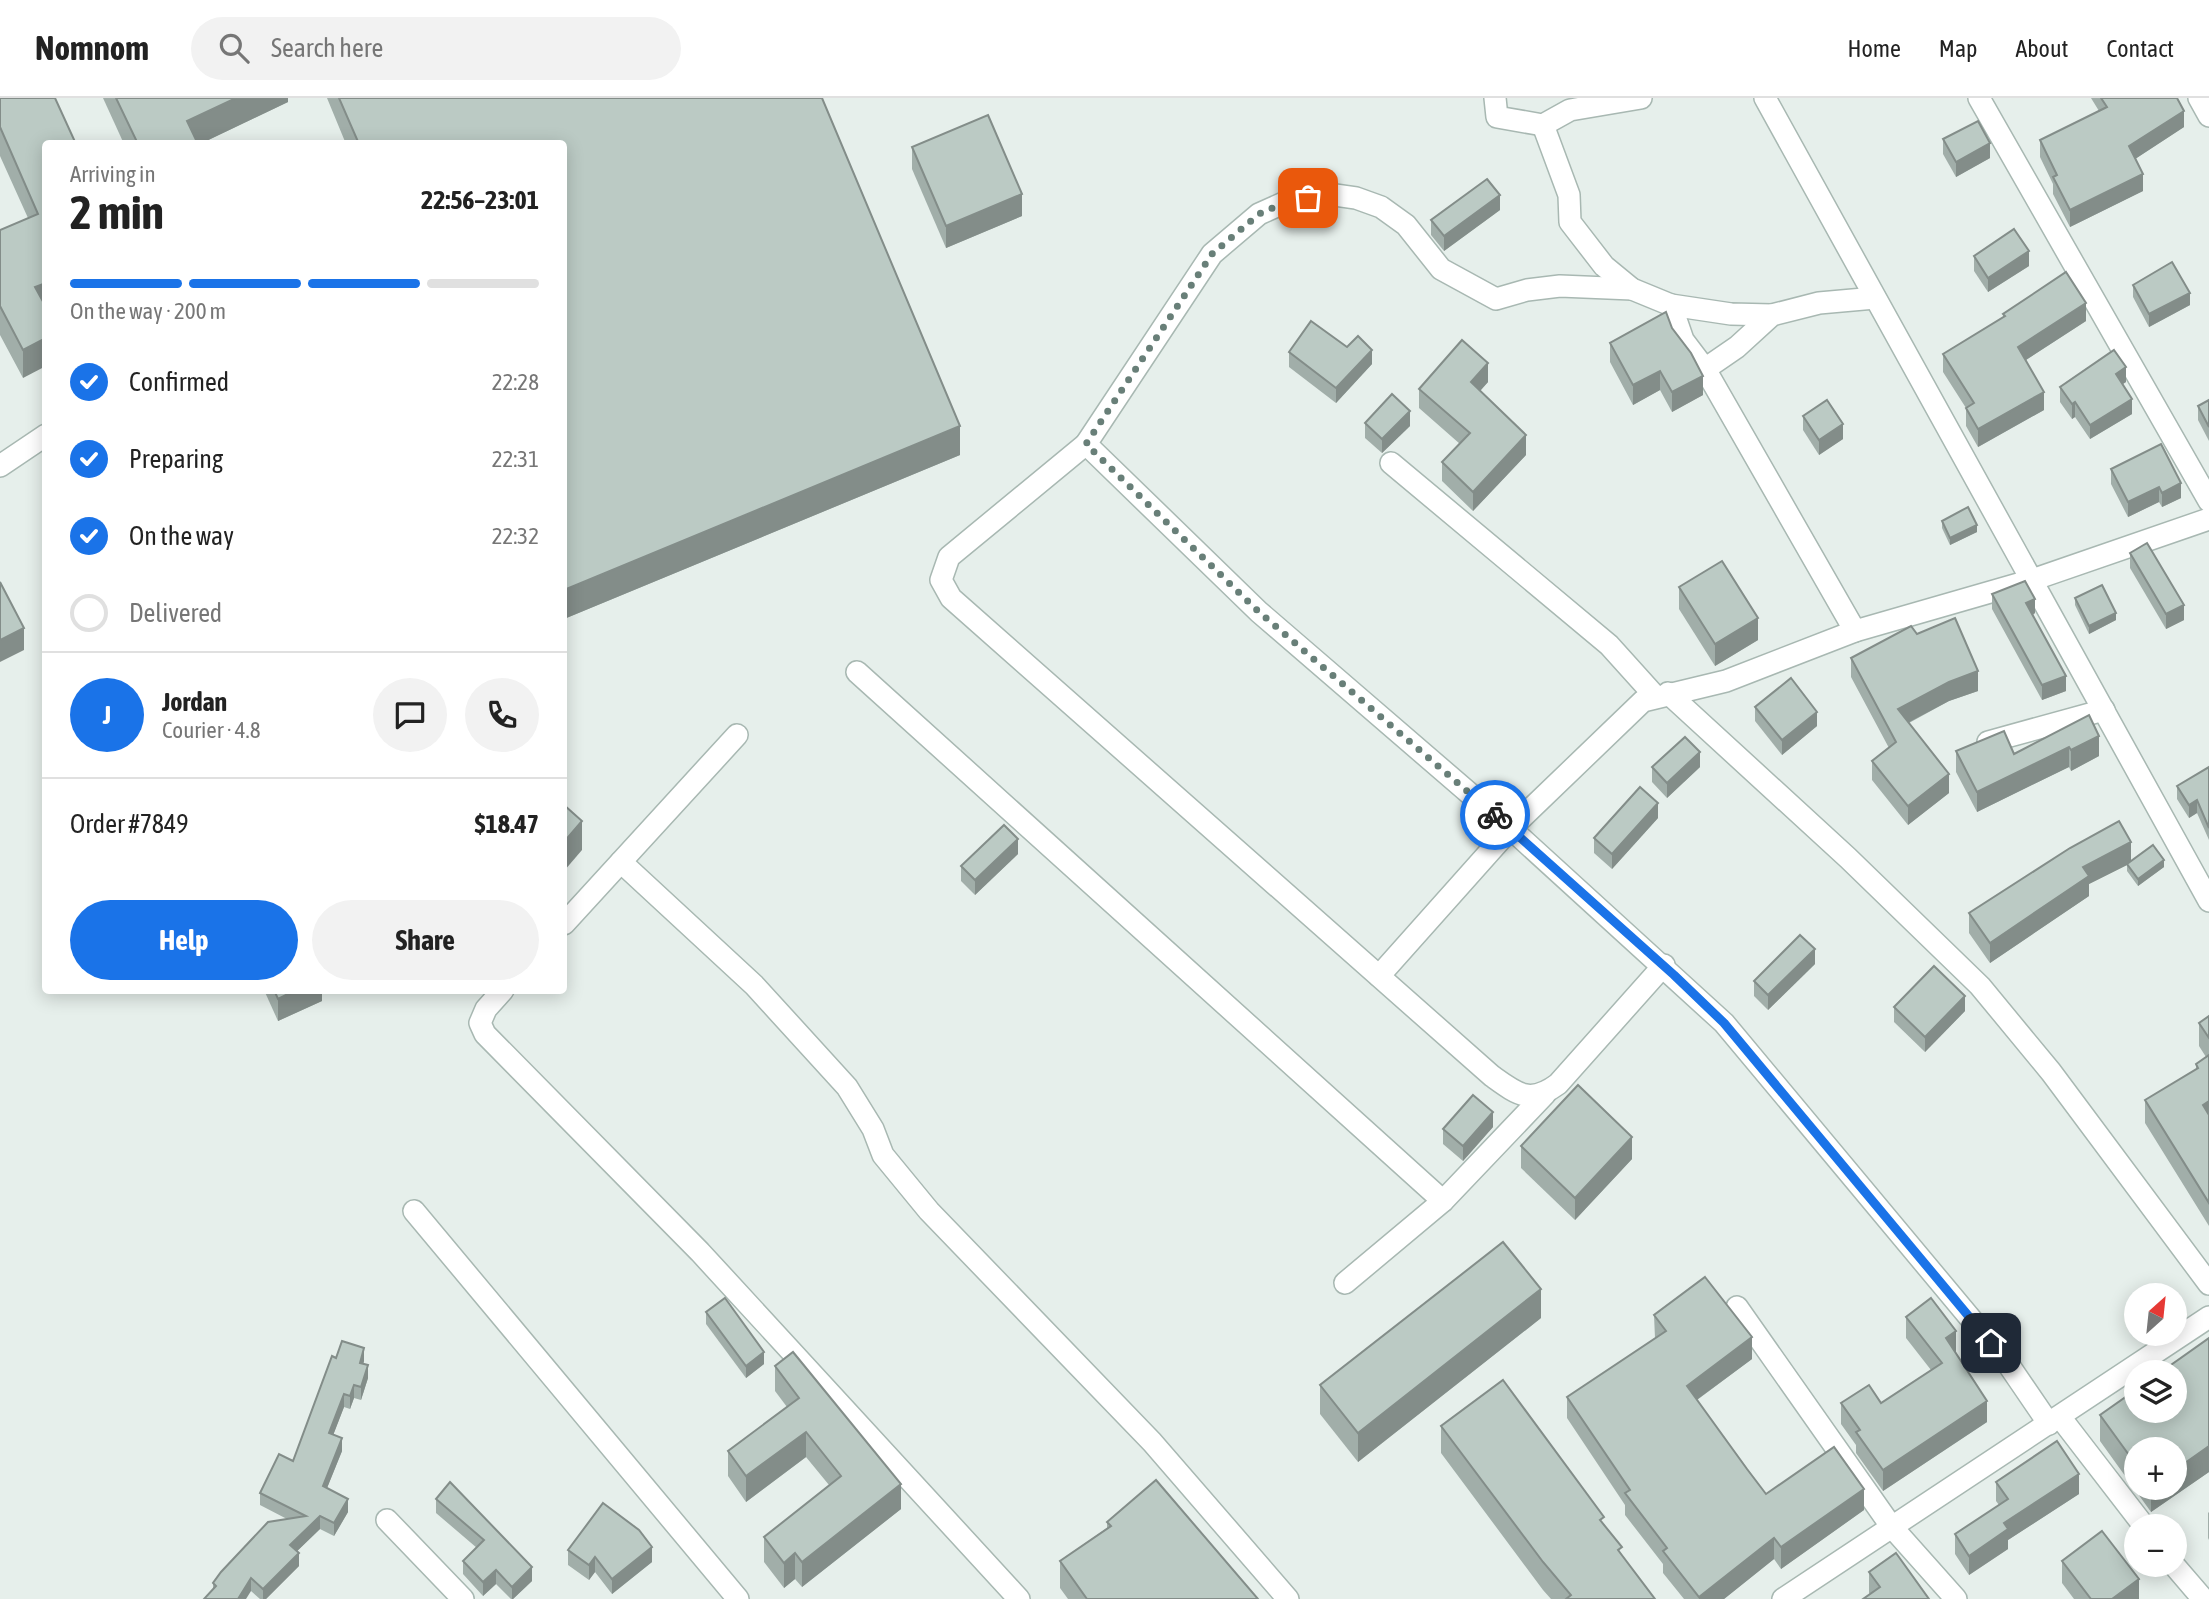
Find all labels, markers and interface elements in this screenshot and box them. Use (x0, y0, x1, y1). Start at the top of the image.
search box (191, 17, 681, 80)
text: Nomnom (35, 29, 149, 67)
icon: search (215, 29, 253, 67)
text: Search here (271, 33, 383, 63)
text: Home (1847, 35, 1901, 62)
text: Map (1939, 35, 1977, 62)
text: About (2015, 35, 2068, 62)
text: Contact (2106, 35, 2174, 62)
text: Arriving in (70, 161, 156, 187)
pin (1278, 168, 1338, 228)
icon: bag (1289, 179, 1327, 217)
text: 22:56–23:01 (421, 185, 539, 215)
text: 2 min (70, 186, 164, 239)
text: On the way · 200 m (70, 298, 226, 324)
icon: check (70, 363, 108, 401)
text: Confirmed (129, 367, 229, 397)
text: 22:28 (492, 369, 539, 395)
icon: check (70, 440, 108, 478)
text: Preparing (129, 444, 223, 474)
text: 22:31 (492, 446, 539, 472)
icon: check (70, 517, 108, 555)
text: On the way (129, 521, 234, 551)
text: 22:32 (492, 523, 539, 549)
text: Delivered (129, 598, 222, 628)
button: chat (373, 678, 447, 752)
button: phone (465, 678, 539, 752)
text: Jordan (162, 687, 227, 717)
text: J (103, 700, 111, 730)
text: Courier · 4.8 (162, 717, 261, 743)
courier (1460, 780, 1530, 850)
icon: bike (1476, 796, 1514, 834)
text: Order #7849 (70, 809, 189, 839)
text: $18.47 (475, 809, 539, 839)
button: Help (70, 900, 298, 980)
button: Share (312, 900, 539, 980)
north arrow (2124, 1283, 2188, 1346)
map controls (2124, 1283, 2187, 1577)
pin (1961, 1313, 2021, 1373)
icon: home (1972, 1324, 2010, 1362)
button: layers (2124, 1360, 2187, 1423)
button: + (2124, 1437, 2187, 1500)
button: − (2124, 1514, 2187, 1577)

